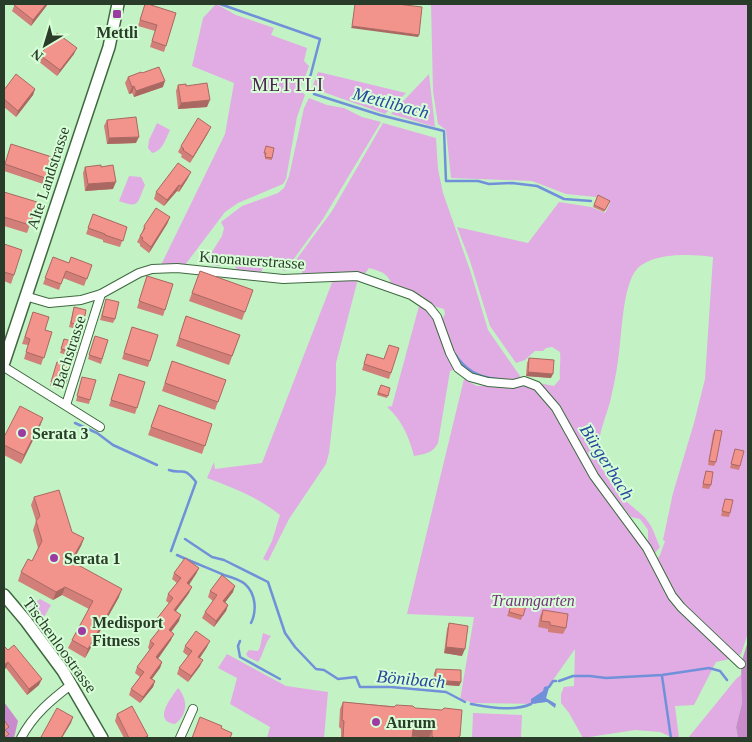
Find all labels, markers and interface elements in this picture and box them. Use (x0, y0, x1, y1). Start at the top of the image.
marker: Mettli (111, 8, 123, 20)
north arrow (20, 20, 70, 70)
place label: Mettli (96, 24, 138, 41)
text: N (29, 46, 46, 64)
district label: METTLI (252, 75, 324, 95)
water label: Mettlibach (350, 83, 431, 123)
street label: Alte Landstrasse (23, 124, 73, 232)
street label: Knonauerstrasse (199, 248, 305, 272)
street label: Bachstrasse (49, 313, 89, 391)
water label: Bürgerbach (576, 421, 638, 503)
place label: Serata 3 (32, 425, 88, 442)
marker: Serata 3 (16, 427, 28, 439)
place label: Serata 1 (64, 550, 120, 567)
marker: Serata 1 (48, 552, 60, 564)
park label: Traumgarten (491, 592, 575, 610)
street label: Tischenloostrasse (20, 594, 100, 696)
place label: Medisport Fitness (92, 614, 164, 649)
marker: Medisport Fitness (76, 625, 88, 637)
water label: Bönibach (376, 666, 446, 692)
place label: Aurum (386, 714, 436, 731)
marker: Aurum (370, 716, 382, 728)

